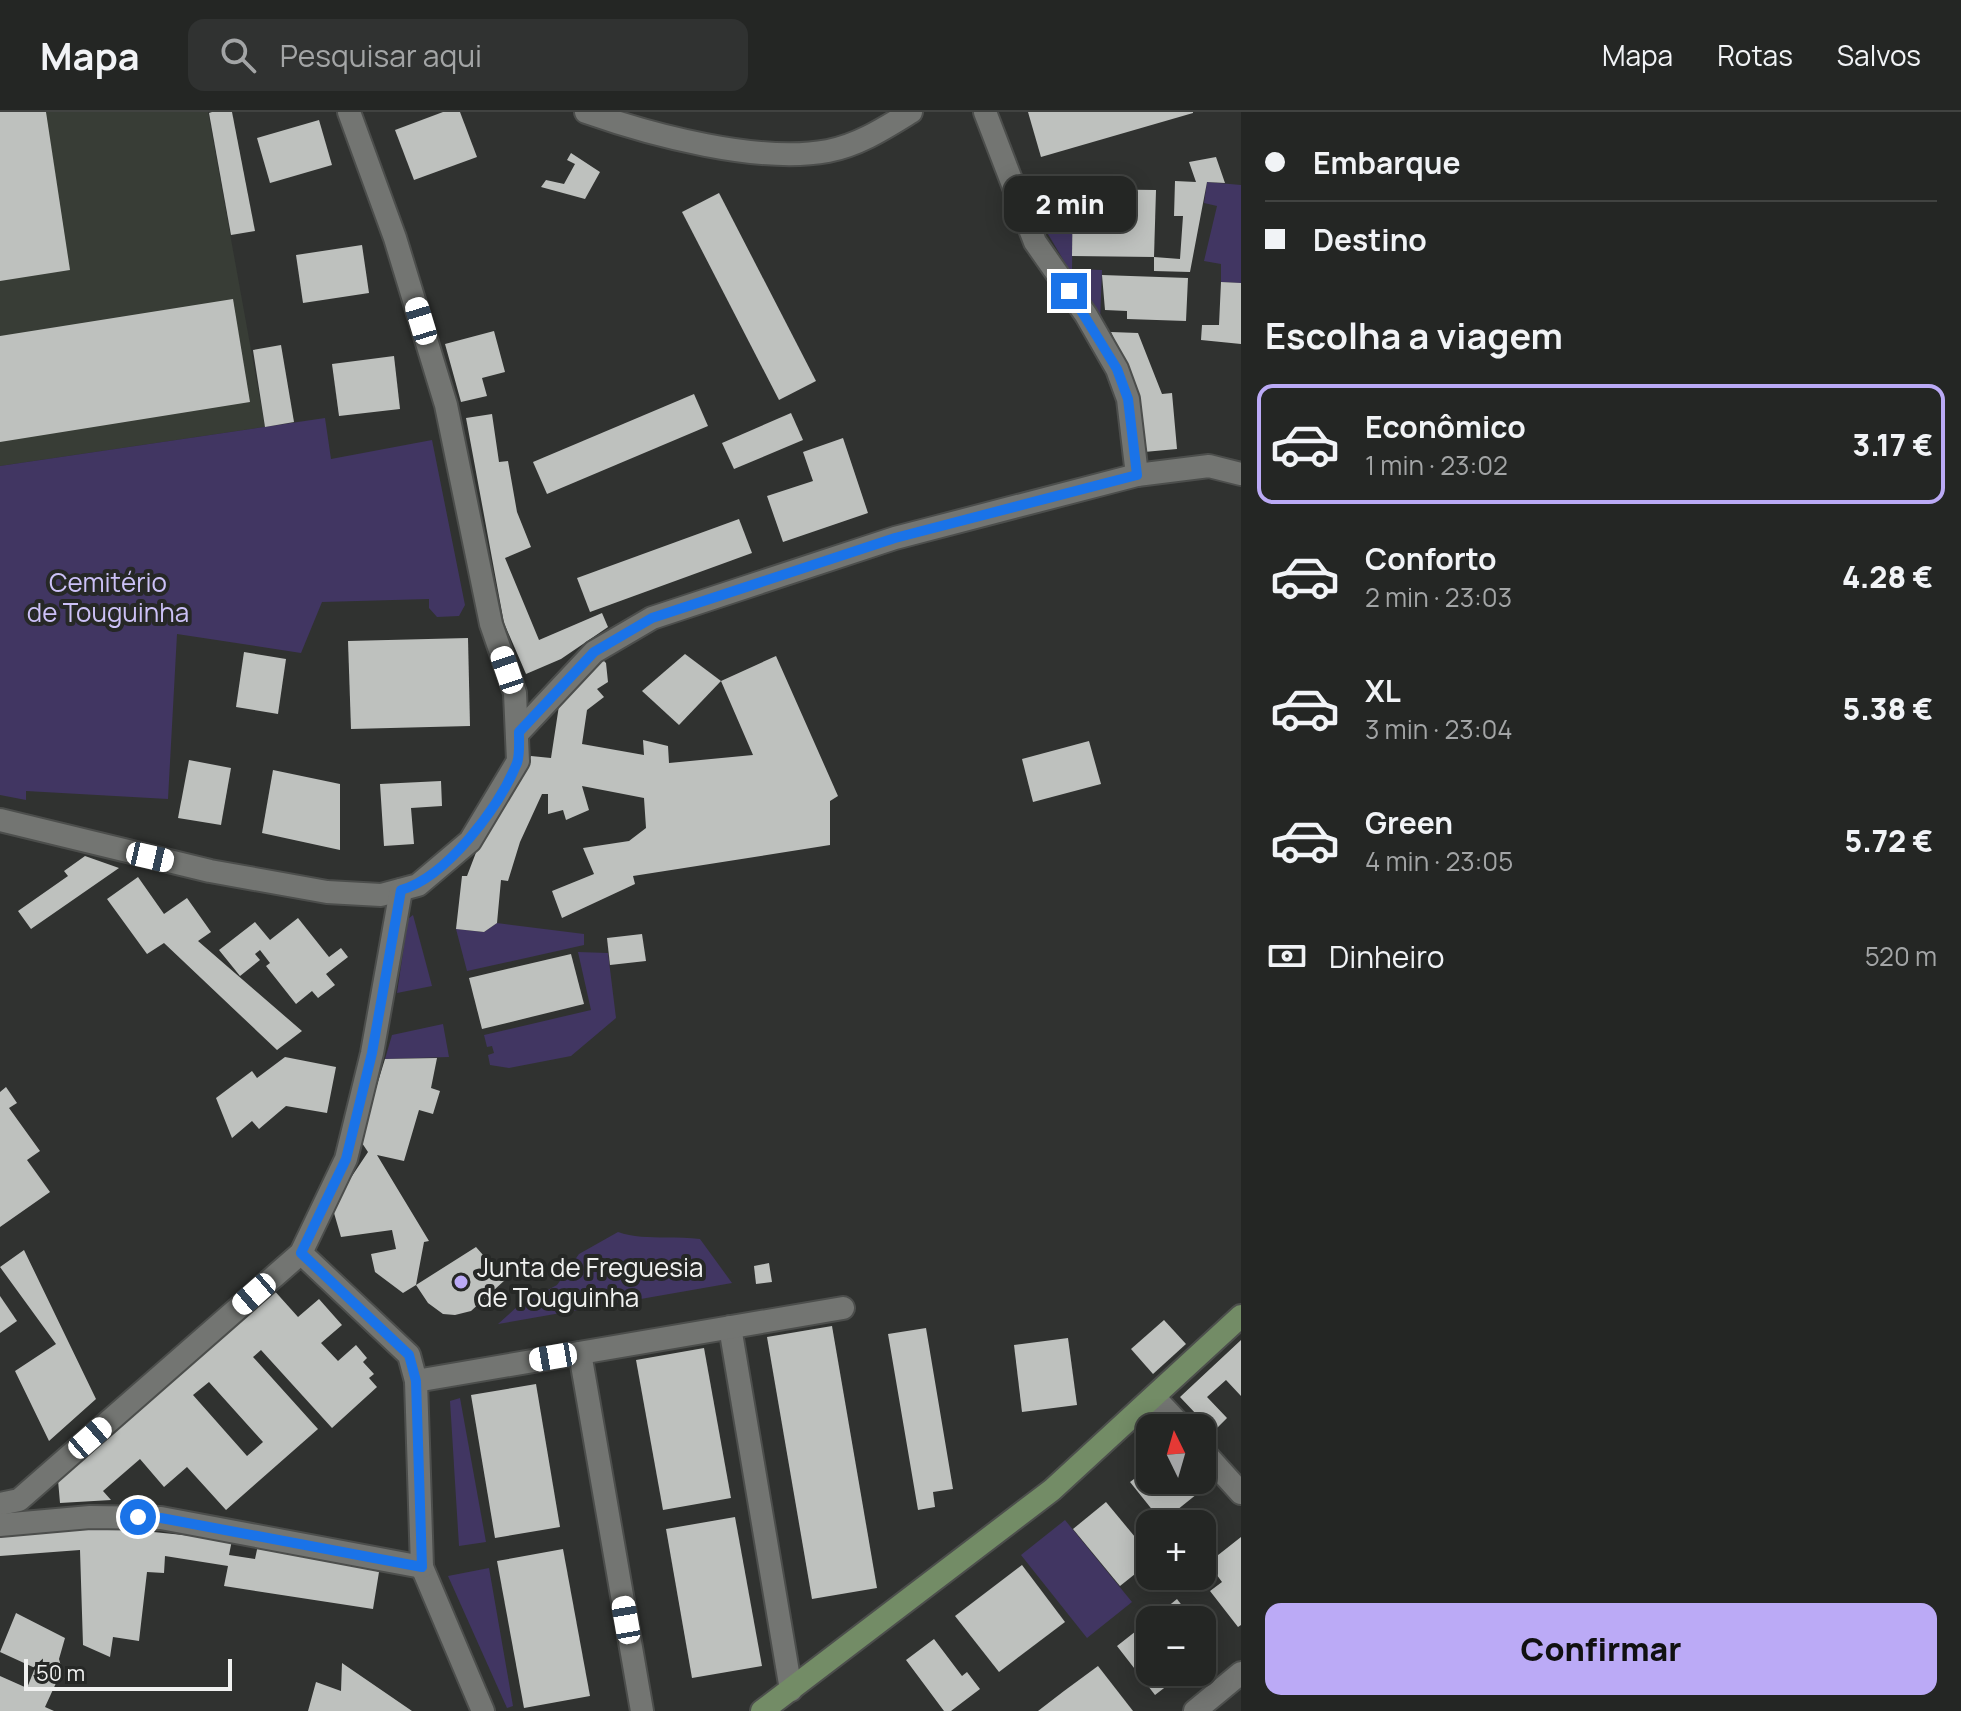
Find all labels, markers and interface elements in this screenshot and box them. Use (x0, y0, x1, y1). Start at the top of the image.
search box (188, 19, 748, 91)
text: Mapa (40, 29, 140, 81)
icon: search (216, 33, 260, 77)
text: Pesquisar aqui (280, 35, 482, 76)
text: Mapa (1602, 36, 1673, 74)
text: Rotas (1717, 36, 1793, 74)
text: Salvos (1837, 36, 1921, 74)
text: Embarque (1313, 142, 1461, 183)
callout: 2 min (1003, 175, 1135, 231)
text: 2 min (1036, 186, 1104, 222)
text: Destino (1313, 219, 1427, 260)
route end (1051, 273, 1087, 309)
car (403, 295, 439, 347)
text: Escolha a viagem (1265, 311, 1563, 360)
text: Econômico (1365, 406, 1526, 447)
icon: car (1269, 408, 1341, 480)
text: 3.17 € (1853, 424, 1933, 465)
text: 1 min · 23:02 (1365, 447, 1508, 483)
text: Conforto (1365, 538, 1496, 579)
icon: car (1269, 540, 1341, 612)
text: 4.28 € (1842, 556, 1933, 597)
park label: Cemitério de Touguinha (27, 564, 189, 630)
text: 2 min · 23:03 (1365, 579, 1512, 615)
car (488, 643, 526, 697)
text: XL (1365, 670, 1401, 711)
icon: car (1269, 672, 1341, 744)
text: 5.38 € (1842, 688, 1933, 729)
text: 3 min · 23:04 (1365, 711, 1513, 747)
text: Green (1365, 802, 1453, 843)
icon: car (1269, 804, 1341, 876)
text: 5.72 € (1844, 820, 1933, 861)
car (124, 840, 176, 874)
text: 4 min · 23:05 (1365, 843, 1513, 879)
icon: cash (1265, 934, 1309, 978)
text: Dinheiro (1329, 936, 1445, 977)
text: 520 m (1865, 938, 1937, 974)
place label: Junta de Freguesia de Touguinha (477, 1249, 703, 1315)
car (228, 1269, 280, 1319)
marker: Junta de Freguesia de Touguinha (452, 1273, 470, 1291)
car (527, 1341, 579, 1373)
car (64, 1413, 116, 1463)
north arrow (1136, 1414, 1216, 1494)
map controls (1136, 1414, 1216, 1686)
route start (120, 1499, 156, 1535)
button: + (1136, 1510, 1216, 1590)
car (610, 1594, 642, 1646)
button: Confirmar (1265, 1603, 1937, 1695)
button: − (1136, 1606, 1216, 1686)
scale bar (24, 1655, 232, 1691)
text: 50 m (36, 1658, 85, 1688)

